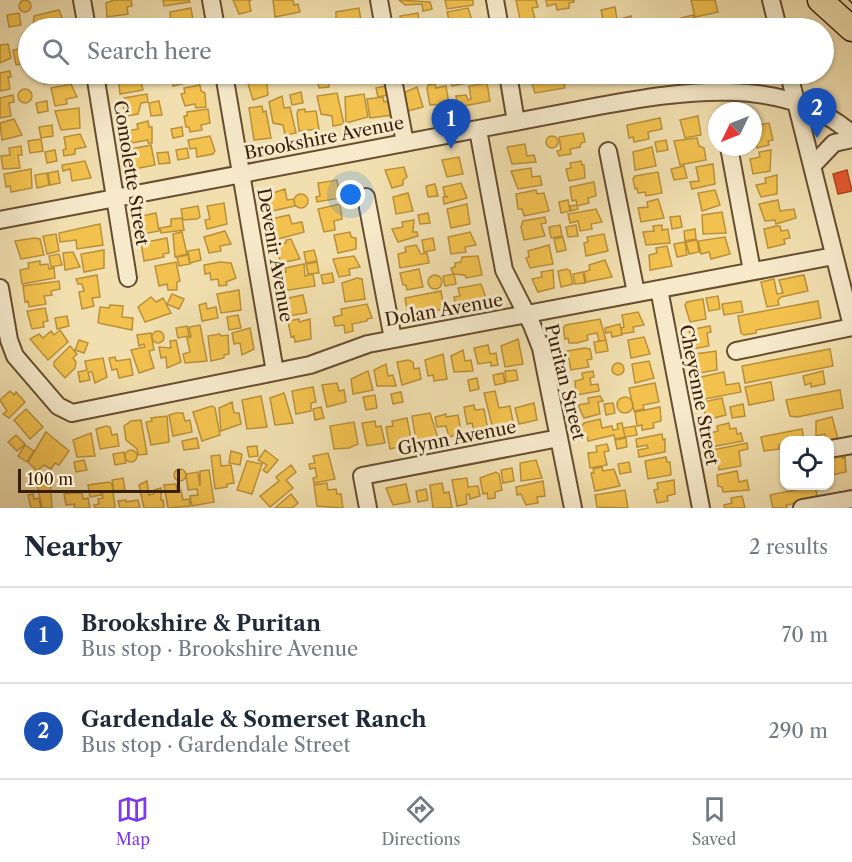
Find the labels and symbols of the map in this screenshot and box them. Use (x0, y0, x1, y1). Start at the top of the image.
pin: 2 (798, 88, 836, 138)
street label: Comolette Street (109, 99, 153, 248)
pin: 1 (432, 100, 470, 149)
north arrow (708, 102, 762, 156)
street label: Brookshire Avenue (242, 112, 406, 164)
your location (336, 180, 365, 209)
street label: Devenir Avenue (252, 186, 298, 324)
street label: Dolan Avenue (383, 289, 505, 331)
street label: Puritan Street (540, 322, 590, 443)
street label: Cheyenne Street (675, 323, 724, 468)
street label: Glynn Avenue (396, 416, 518, 460)
scale bar (18, 466, 180, 493)

